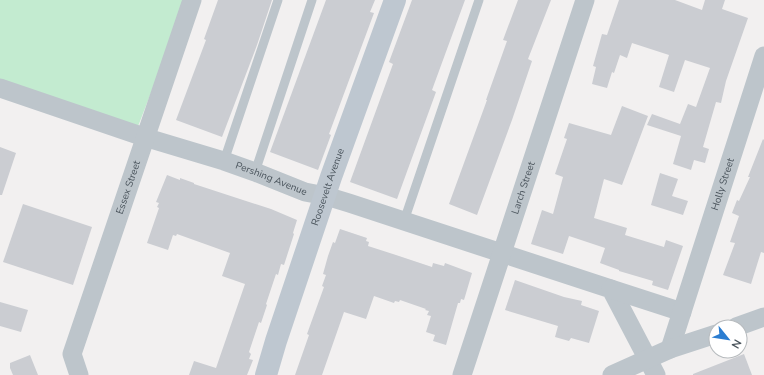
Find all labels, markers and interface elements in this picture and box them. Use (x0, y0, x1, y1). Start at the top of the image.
street label: Roosevelt Avenue (308, 146, 348, 228)
street label: Holly Street (708, 156, 738, 212)
street label: Essex Street (113, 158, 144, 216)
street label: Pershing Avenue (233, 159, 309, 199)
street label: Larch Street (508, 159, 539, 216)
north arrow (708, 319, 748, 359)
text: N (728, 336, 745, 351)

